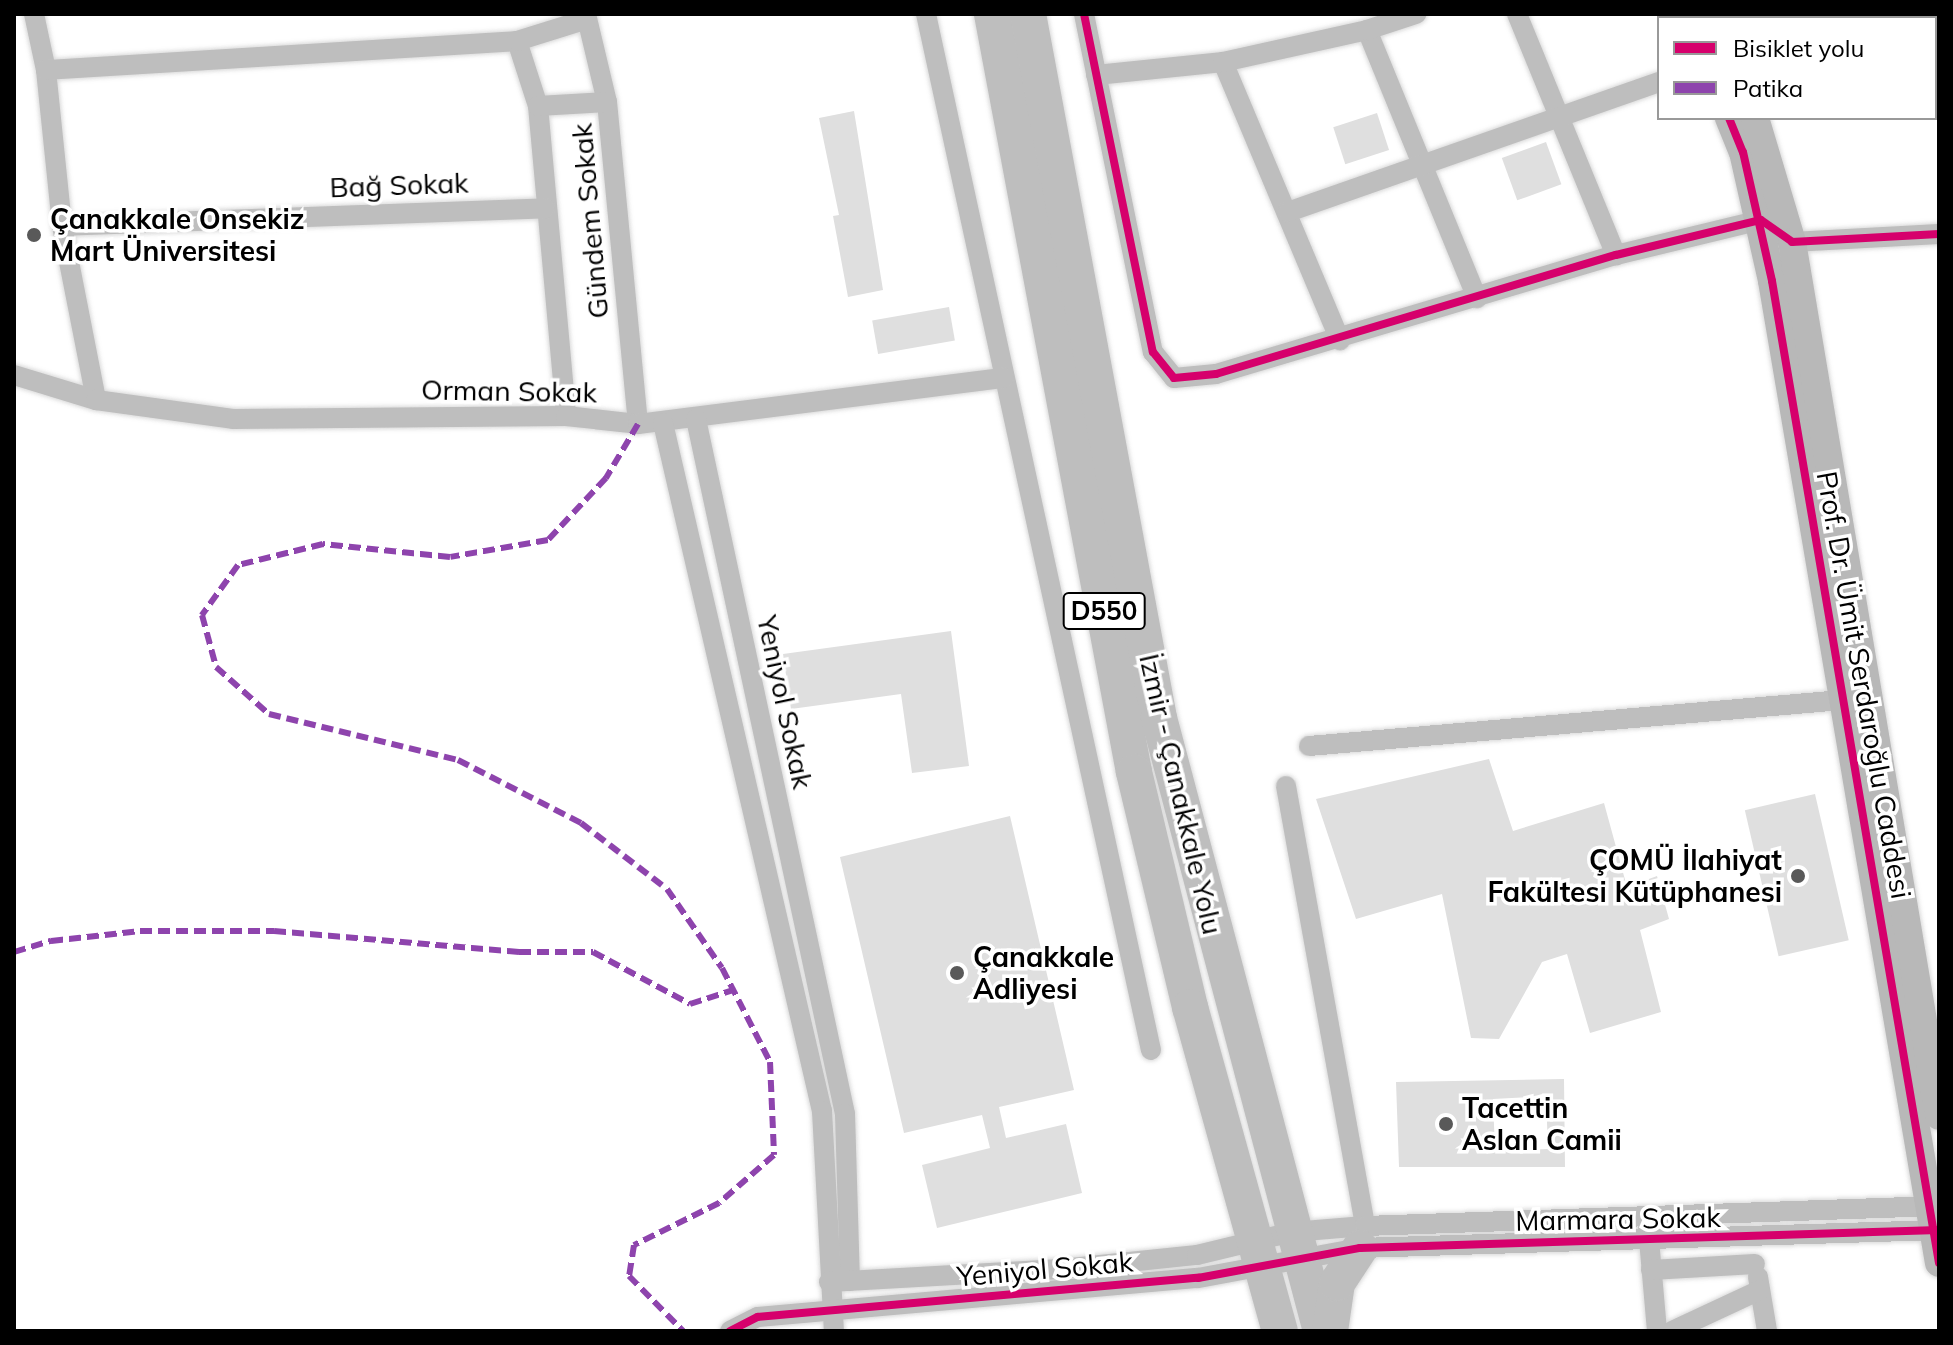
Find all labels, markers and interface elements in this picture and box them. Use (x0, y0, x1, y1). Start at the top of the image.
legend (1657, 16, 1937, 120)
text: Bisiklet yolu (1733, 33, 1864, 63)
text: Patika (1733, 73, 1803, 103)
street label: Gündem Sokak (565, 122, 615, 320)
street label: Bağ Sokak (329, 166, 469, 204)
place label: Çanakkale Onsekiz Mart Üniversitesi (50, 202, 305, 268)
marker: Çanakkale Onsekiz Mart Üniversitesi (25, 226, 43, 244)
street label: Orman Sokak (421, 373, 597, 409)
street label: Prof. Dr. Ümit Serdaroğlu Caddesi (1810, 469, 1918, 901)
road number: D550 (1062, 589, 1146, 633)
street label: Yeniyol Sokak (750, 612, 820, 792)
street label: İzmir - Çanakkale Yolu (1132, 650, 1230, 938)
place label: ÇOMÜ İlahiyat Fakültesi Kütüphanesi (1487, 843, 1782, 909)
marker: ÇOMÜ İlahiyat Fakültesi Kütüphanesi (1789, 867, 1807, 885)
place label: Çanakkale Adliyesi (973, 940, 1114, 1006)
marker: Çanakkale Adliyesi (948, 964, 966, 982)
place label: Tacettin Aslan Camii (1462, 1091, 1622, 1157)
marker: Tacettin Aslan Camii (1437, 1115, 1455, 1133)
street label: Marmara Sokak (1515, 1200, 1721, 1238)
street label: Yeniyol Sokak (956, 1245, 1134, 1293)

